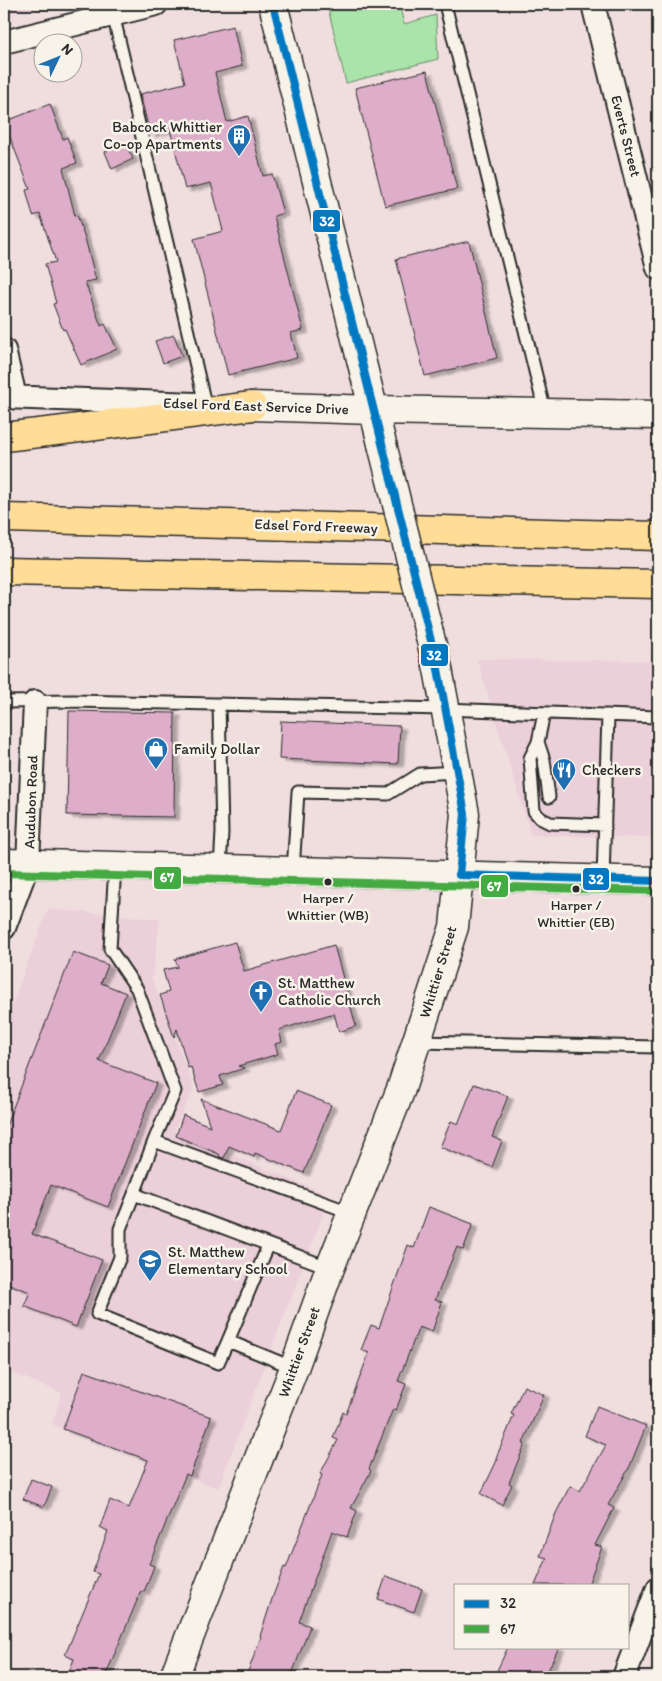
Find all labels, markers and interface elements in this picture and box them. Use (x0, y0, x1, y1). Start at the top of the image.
north arrow (32, 32, 82, 82)
text: N (58, 40, 77, 59)
street label: Everts Street (607, 93, 645, 179)
place label: Babcock Whittier Co-op Apartments (103, 118, 222, 153)
building icon: Babcock Whittier Co-op Apartments (226, 123, 252, 157)
line badge: 32 (312, 209, 341, 233)
text: 32 (320, 213, 335, 230)
street label: Edsel Ford East Service Drive (163, 394, 349, 418)
street label: Edsel Ford Freeway (254, 515, 378, 537)
line badge: 32 (420, 643, 449, 667)
text: 32 (427, 647, 442, 664)
shop icon: Family Dollar (143, 736, 169, 770)
place label: Family Dollar (174, 740, 260, 758)
street label: Audubon Road (20, 754, 42, 849)
restaurant icon: Checkers (551, 757, 577, 791)
place label: Checkers (582, 761, 642, 779)
line badge: 67 (153, 866, 182, 890)
line badge: 32 (582, 867, 610, 891)
text: 67 (160, 869, 174, 886)
text: 32 (589, 871, 604, 888)
line badge: 67 (480, 874, 509, 898)
marker: Harper / Whittier (WB) (323, 877, 333, 887)
text: 67 (487, 878, 501, 895)
marker: Harper / Whittier (EB) (571, 884, 581, 894)
place label: Harper / Whittier (WB) (287, 890, 369, 924)
place label: Harper / Whittier (EB) (537, 897, 615, 931)
street label: Whittier Street (415, 923, 461, 1020)
place label: St. Matthew Catholic Church (278, 974, 381, 1009)
church icon: St. Matthew Catholic Church (248, 979, 274, 1013)
place label: St. Matthew Elementary School (168, 1243, 288, 1278)
school or university icon: St. Matthew Elementary School (137, 1248, 163, 1282)
street label: Whittier Street (274, 1304, 324, 1400)
legend (454, 1584, 630, 1648)
text: 32 (500, 1594, 516, 1612)
text: 67 (500, 1620, 516, 1638)

